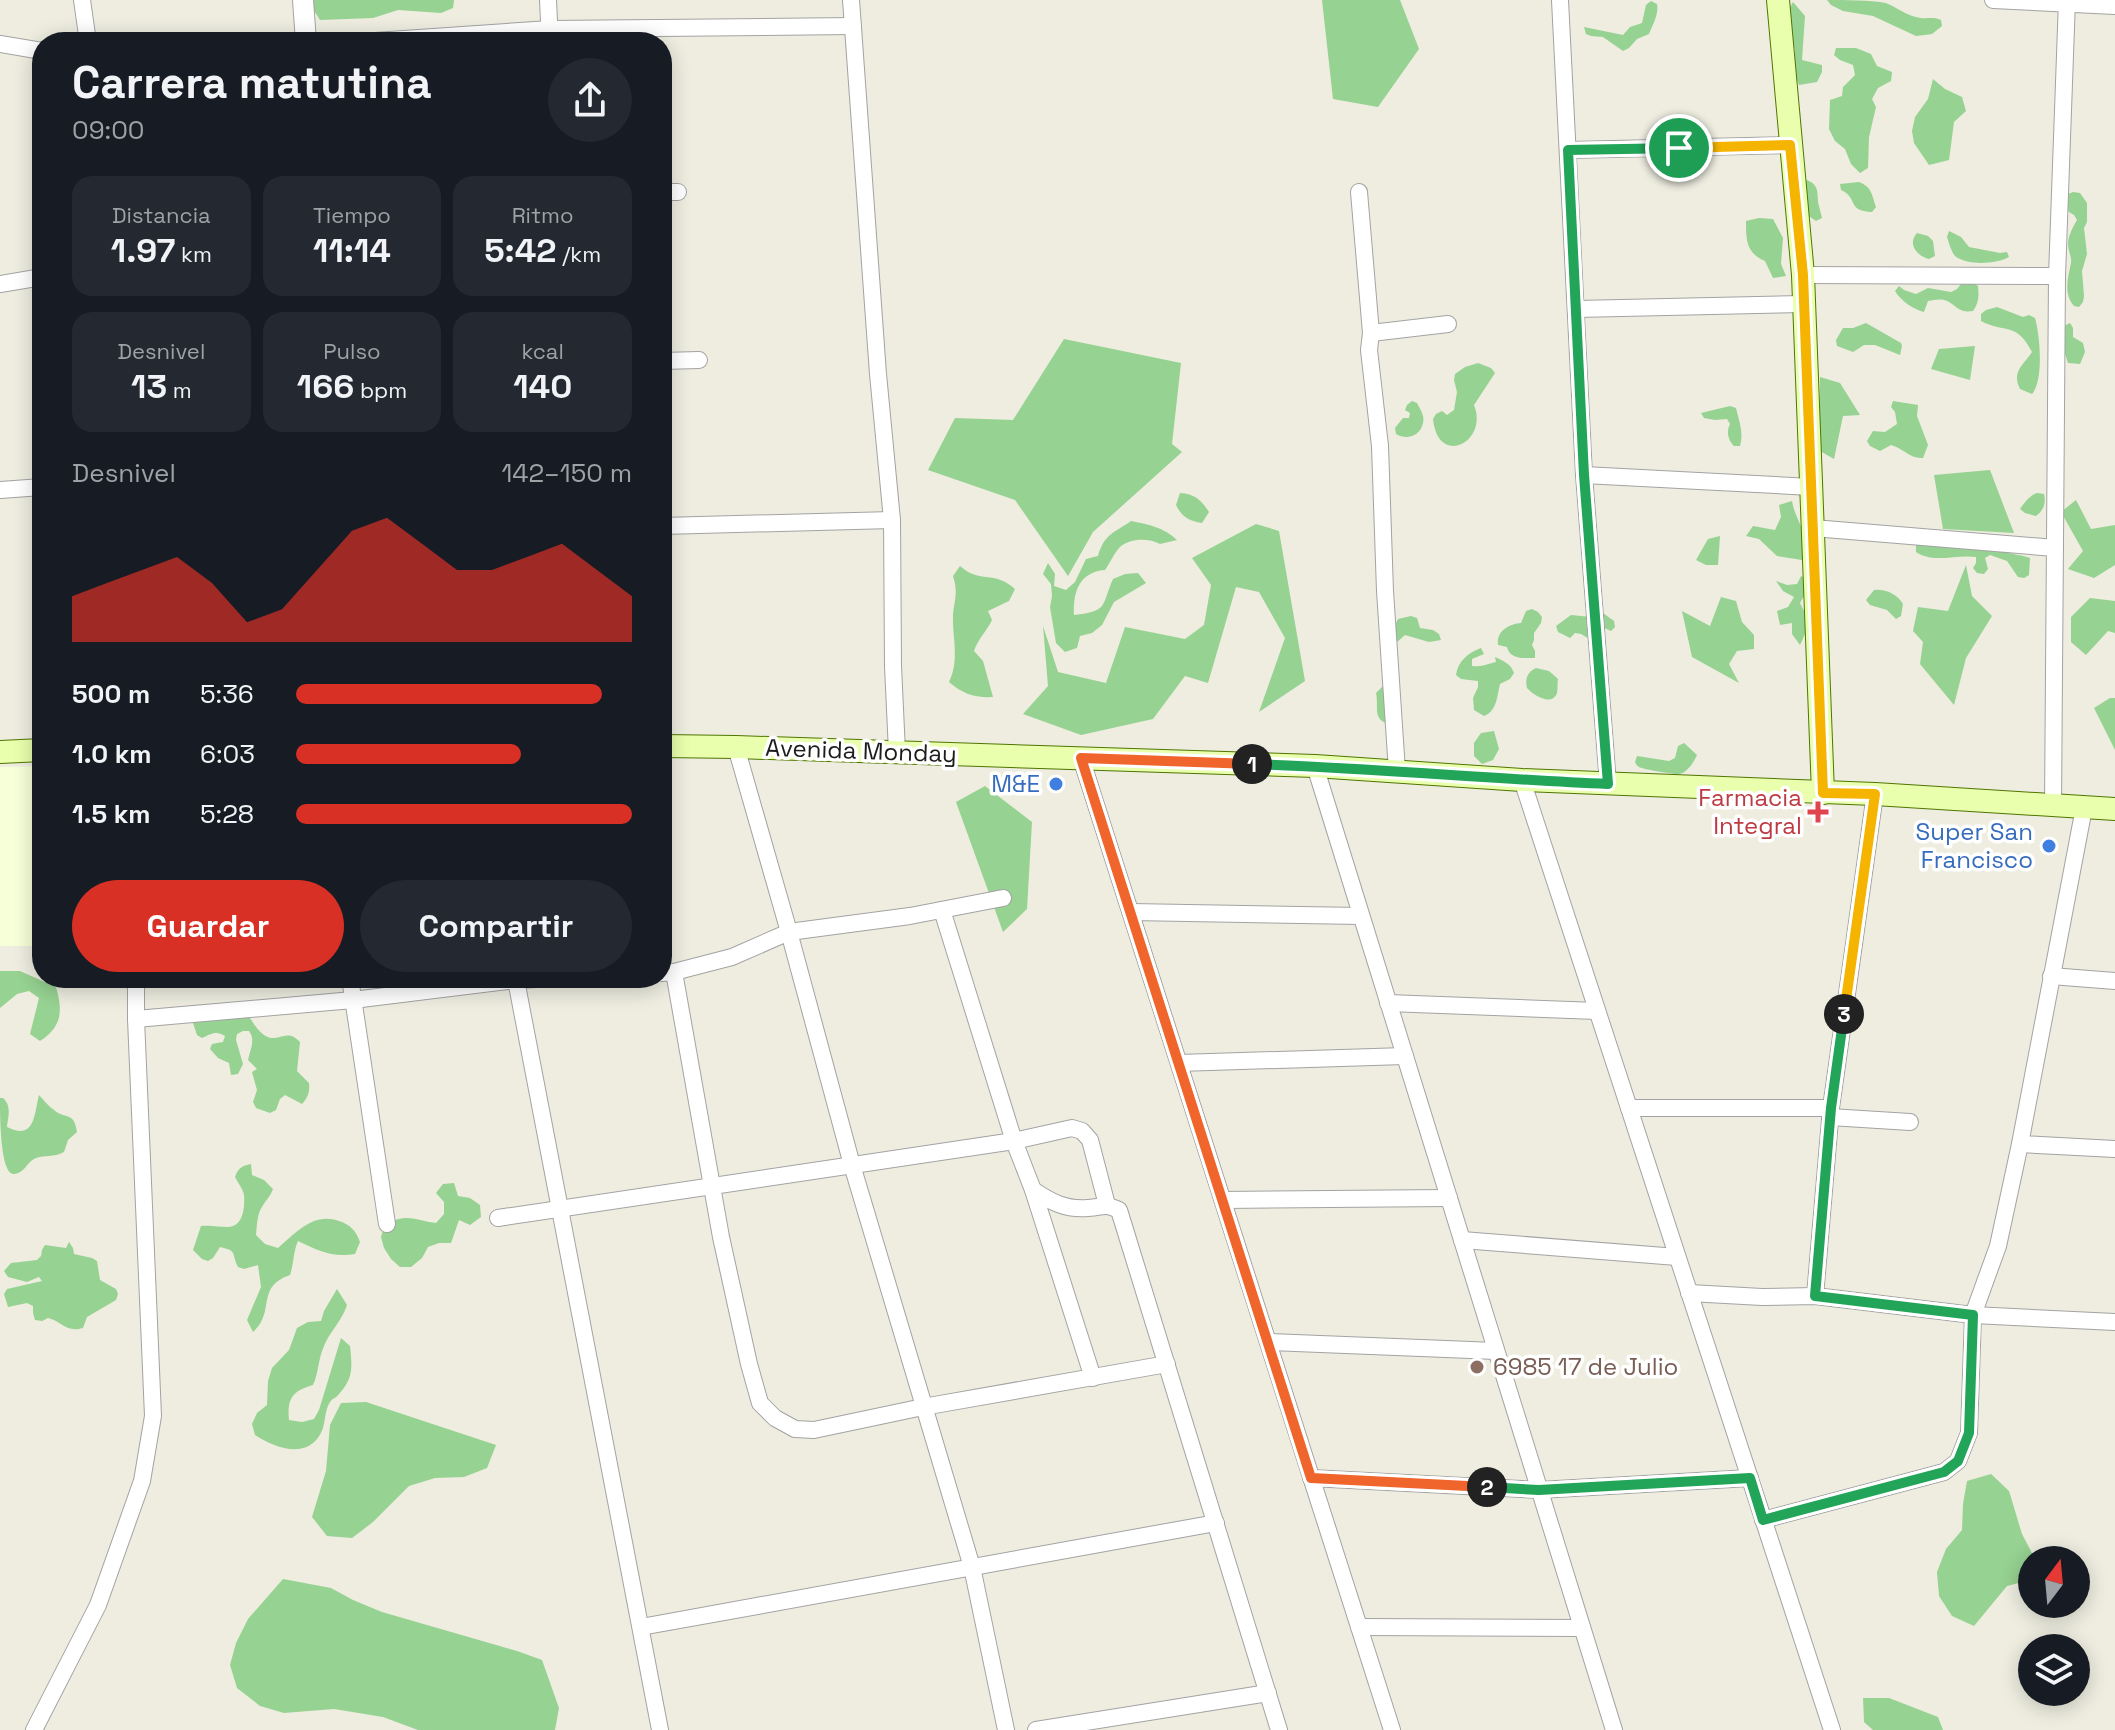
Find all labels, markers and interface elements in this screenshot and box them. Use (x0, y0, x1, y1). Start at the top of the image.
text: Carrera matutina (72, 55, 432, 111)
button: share (548, 58, 632, 142)
text: 09:00 (72, 113, 145, 147)
pin (1645, 114, 1713, 182)
icon: arrive (1657, 126, 1701, 170)
text: Distancia (112, 201, 211, 229)
text: Tiempo (313, 201, 391, 229)
text: Ritmo (512, 201, 574, 229)
text: 1.97 (111, 229, 175, 272)
text: 11:14 (313, 229, 391, 272)
text: 5:42 (484, 229, 557, 272)
text: km (175, 240, 212, 268)
text: /km (557, 240, 601, 268)
text: Desnivel (117, 337, 205, 365)
text: Pulso (323, 337, 381, 365)
text: kcal (521, 337, 564, 365)
text: 13 (131, 365, 167, 408)
text: 166 (297, 365, 354, 408)
text: 140 (513, 365, 572, 408)
text: m (167, 376, 192, 404)
text: bpm (354, 376, 407, 404)
text: Desnivel (72, 456, 176, 490)
text: 142–150 m (501, 456, 632, 490)
text: 500 m (72, 677, 150, 711)
text: 5:36 (200, 677, 254, 711)
street label: Avenida Monday (765, 732, 957, 769)
text: 1.0 km (72, 737, 152, 771)
text: 6:03 (200, 737, 255, 771)
pin: 1 (1232, 744, 1272, 784)
text: 1 (1247, 750, 1257, 778)
place label: M&E (991, 768, 1040, 799)
marker: M&E (1047, 775, 1065, 793)
place label: Farmacia Integral (1698, 782, 1802, 841)
text: 1.5 km (72, 797, 151, 831)
text: 5:28 (200, 797, 254, 831)
marker: Farmacia Integral (1809, 803, 1827, 821)
place label: Super San Francisco (1916, 816, 2033, 875)
marker: Super San Francisco (2040, 837, 2058, 855)
button: Guardar (72, 880, 344, 972)
button: Compartir (360, 880, 632, 972)
pin: 3 (1824, 994, 1864, 1034)
text: 3 (1837, 1000, 1851, 1028)
place label: 6985 17 de Julio (1493, 1351, 1678, 1382)
marker: 6985 17 de Julio (1468, 1358, 1486, 1376)
pin: 2 (1467, 1467, 1507, 1507)
text: 2 (1480, 1473, 1494, 1501)
north arrow (2018, 1546, 2090, 1618)
map controls (2018, 1546, 2090, 1706)
button: layers (2018, 1634, 2090, 1706)

